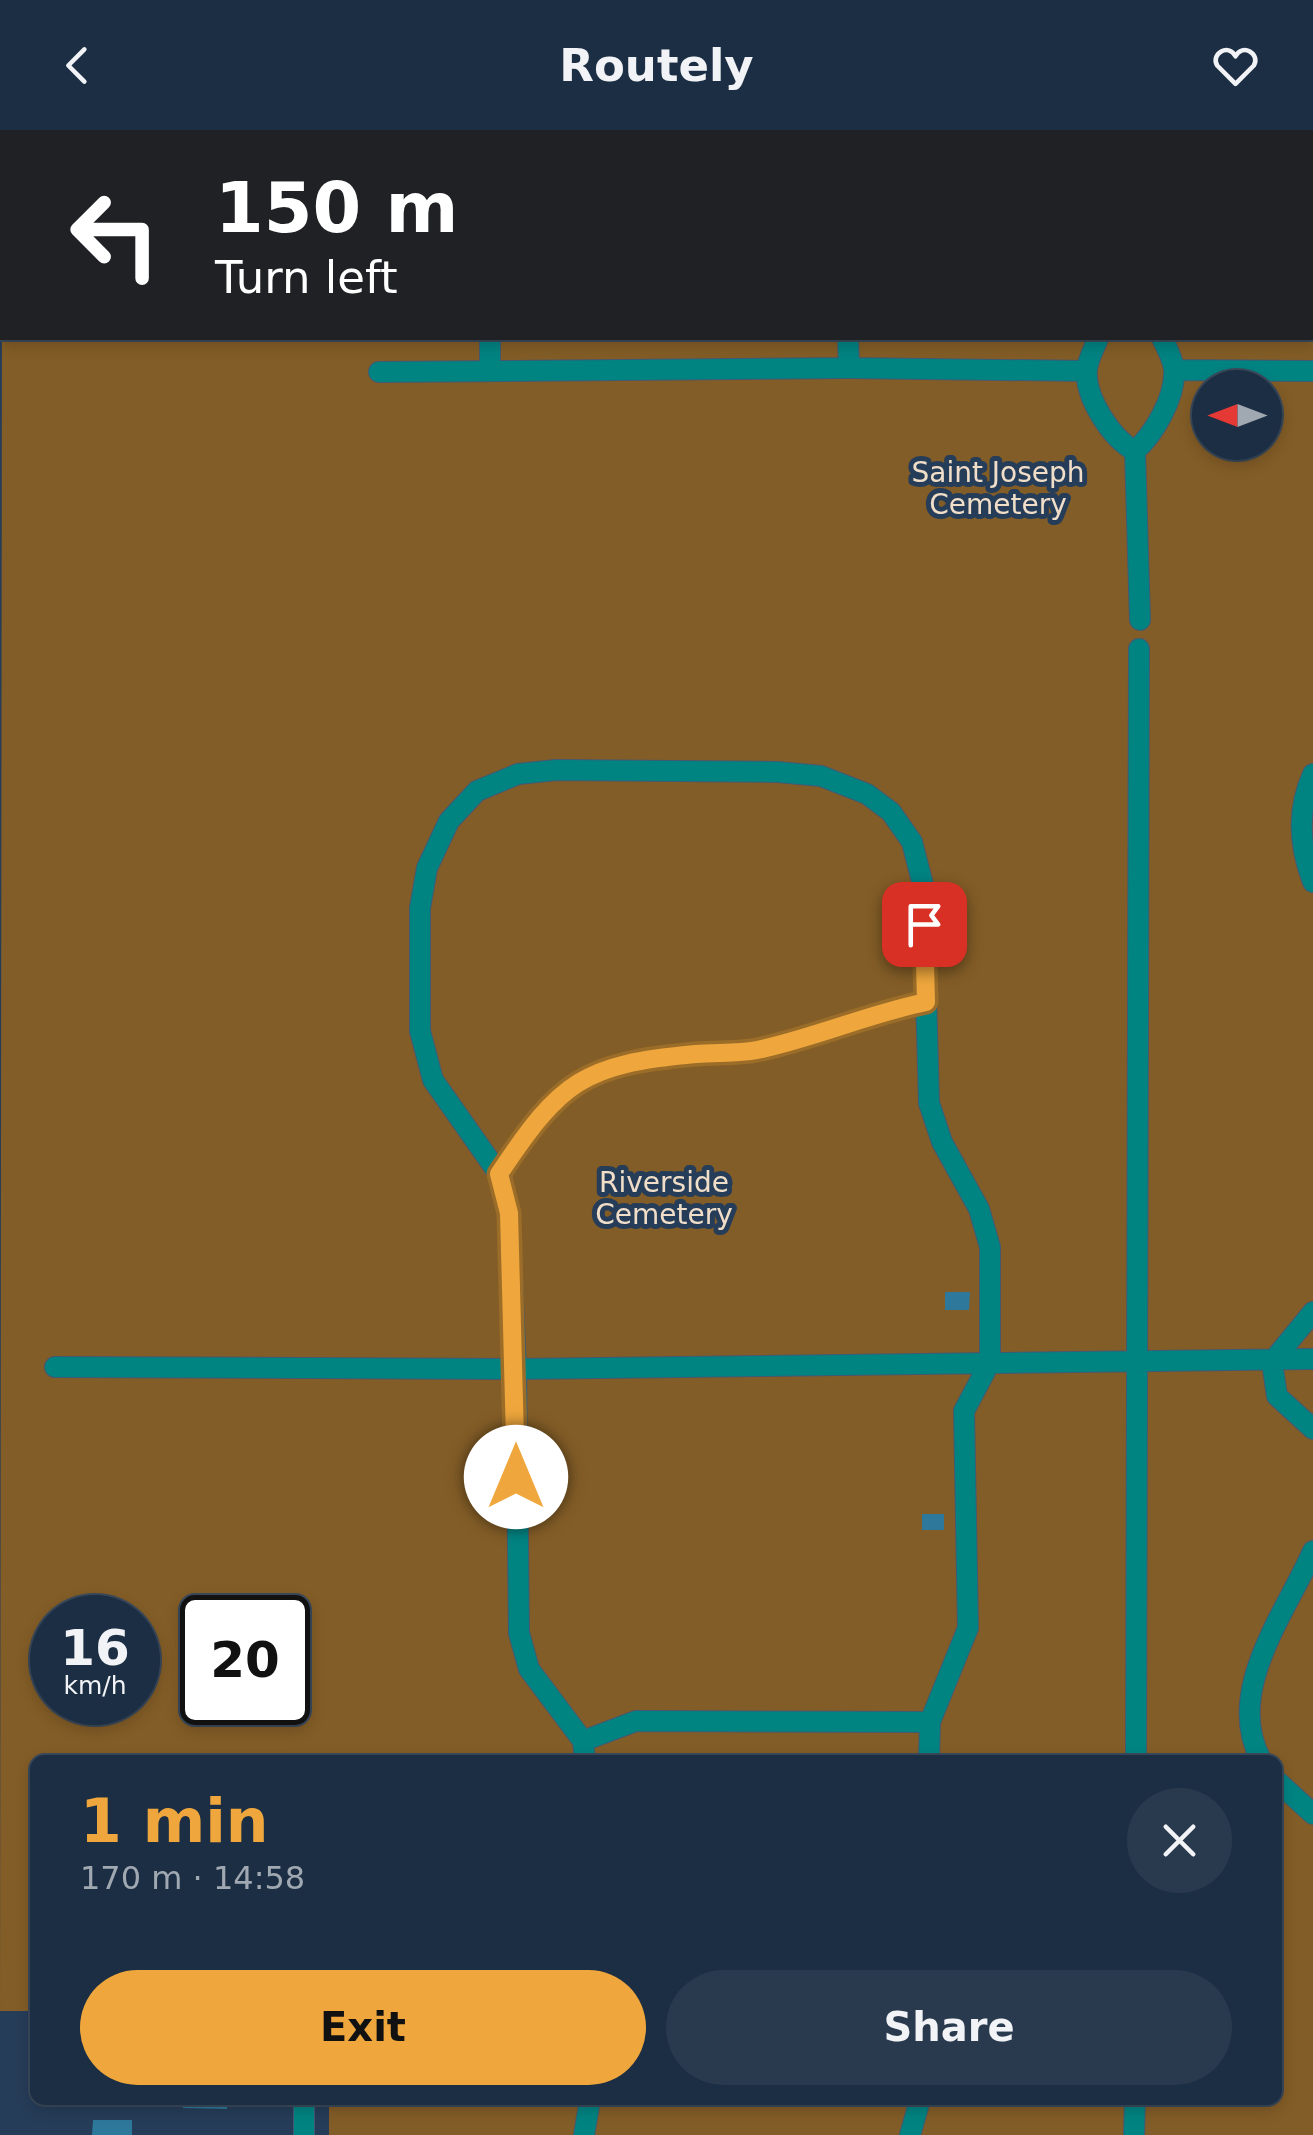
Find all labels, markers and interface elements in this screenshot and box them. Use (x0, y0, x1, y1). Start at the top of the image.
icon: back (50, 38, 105, 93)
icon: heart (1208, 38, 1263, 93)
text: Routely (559, 39, 754, 92)
text: 150 m (215, 167, 458, 249)
icon: left (50, 170, 180, 300)
text: Turn left (215, 251, 398, 304)
north arrow (1192, 370, 1282, 460)
map controls (1192, 370, 1282, 460)
park label: Saint Joseph Cemetery (911, 456, 1085, 521)
pin (882, 882, 967, 967)
icon: arrive (897, 897, 952, 952)
park label: Riverside Cemetery (595, 1166, 733, 1231)
position arrow (464, 1425, 568, 1529)
speed limit sign: 20 (180, 1595, 310, 1725)
text: 16 (60, 1619, 130, 1677)
text: km/h (63, 1671, 127, 1700)
text: 1 min (80, 1786, 268, 1856)
button: close (1127, 1788, 1232, 1893)
text: 170 m · 14:58 (80, 1859, 305, 1897)
button: Exit (80, 1970, 646, 2085)
button: Share (666, 1970, 1232, 2085)

